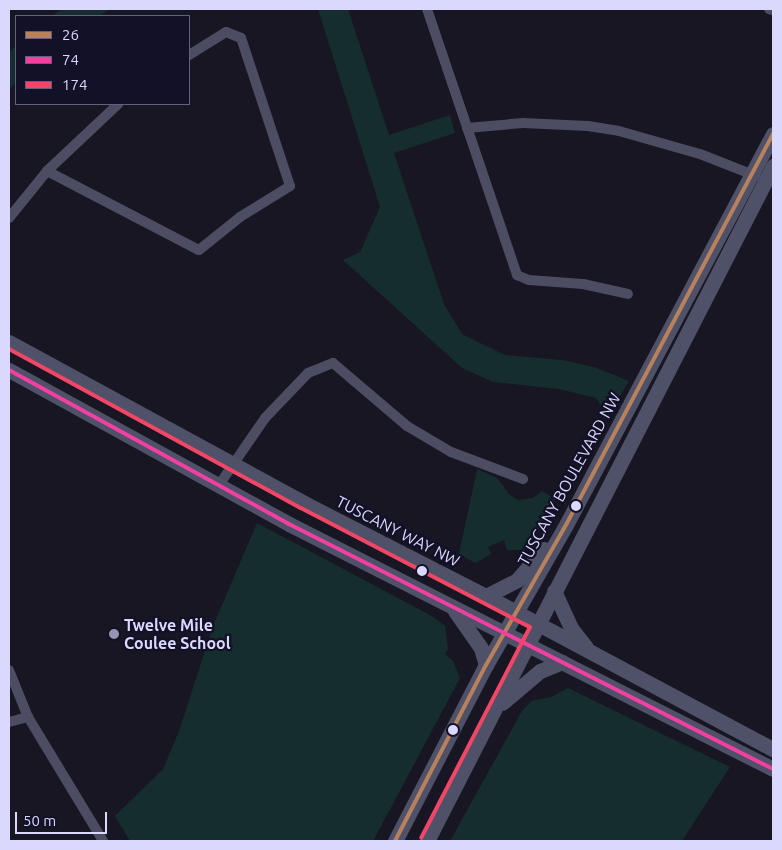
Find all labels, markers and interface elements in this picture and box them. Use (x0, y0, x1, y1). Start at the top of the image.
legend (15, 15, 190, 105)
text: 26 (62, 26, 79, 43)
text: 74 (62, 51, 79, 68)
text: 174 (62, 76, 87, 93)
street label: TUSCANY BOULEVARD NW (513, 389, 625, 569)
street label: TUSCANY WAY NW (333, 492, 463, 570)
unlabelled marker (571, 501, 581, 511)
unlabelled marker (417, 566, 427, 576)
place label: Twelve Mile Coulee School (124, 615, 231, 653)
marker: Twelve Mile Coulee School (108, 628, 120, 640)
unlabelled marker (448, 725, 458, 735)
scale bar (18, 802, 110, 834)
text: 50 m (23, 812, 56, 829)

